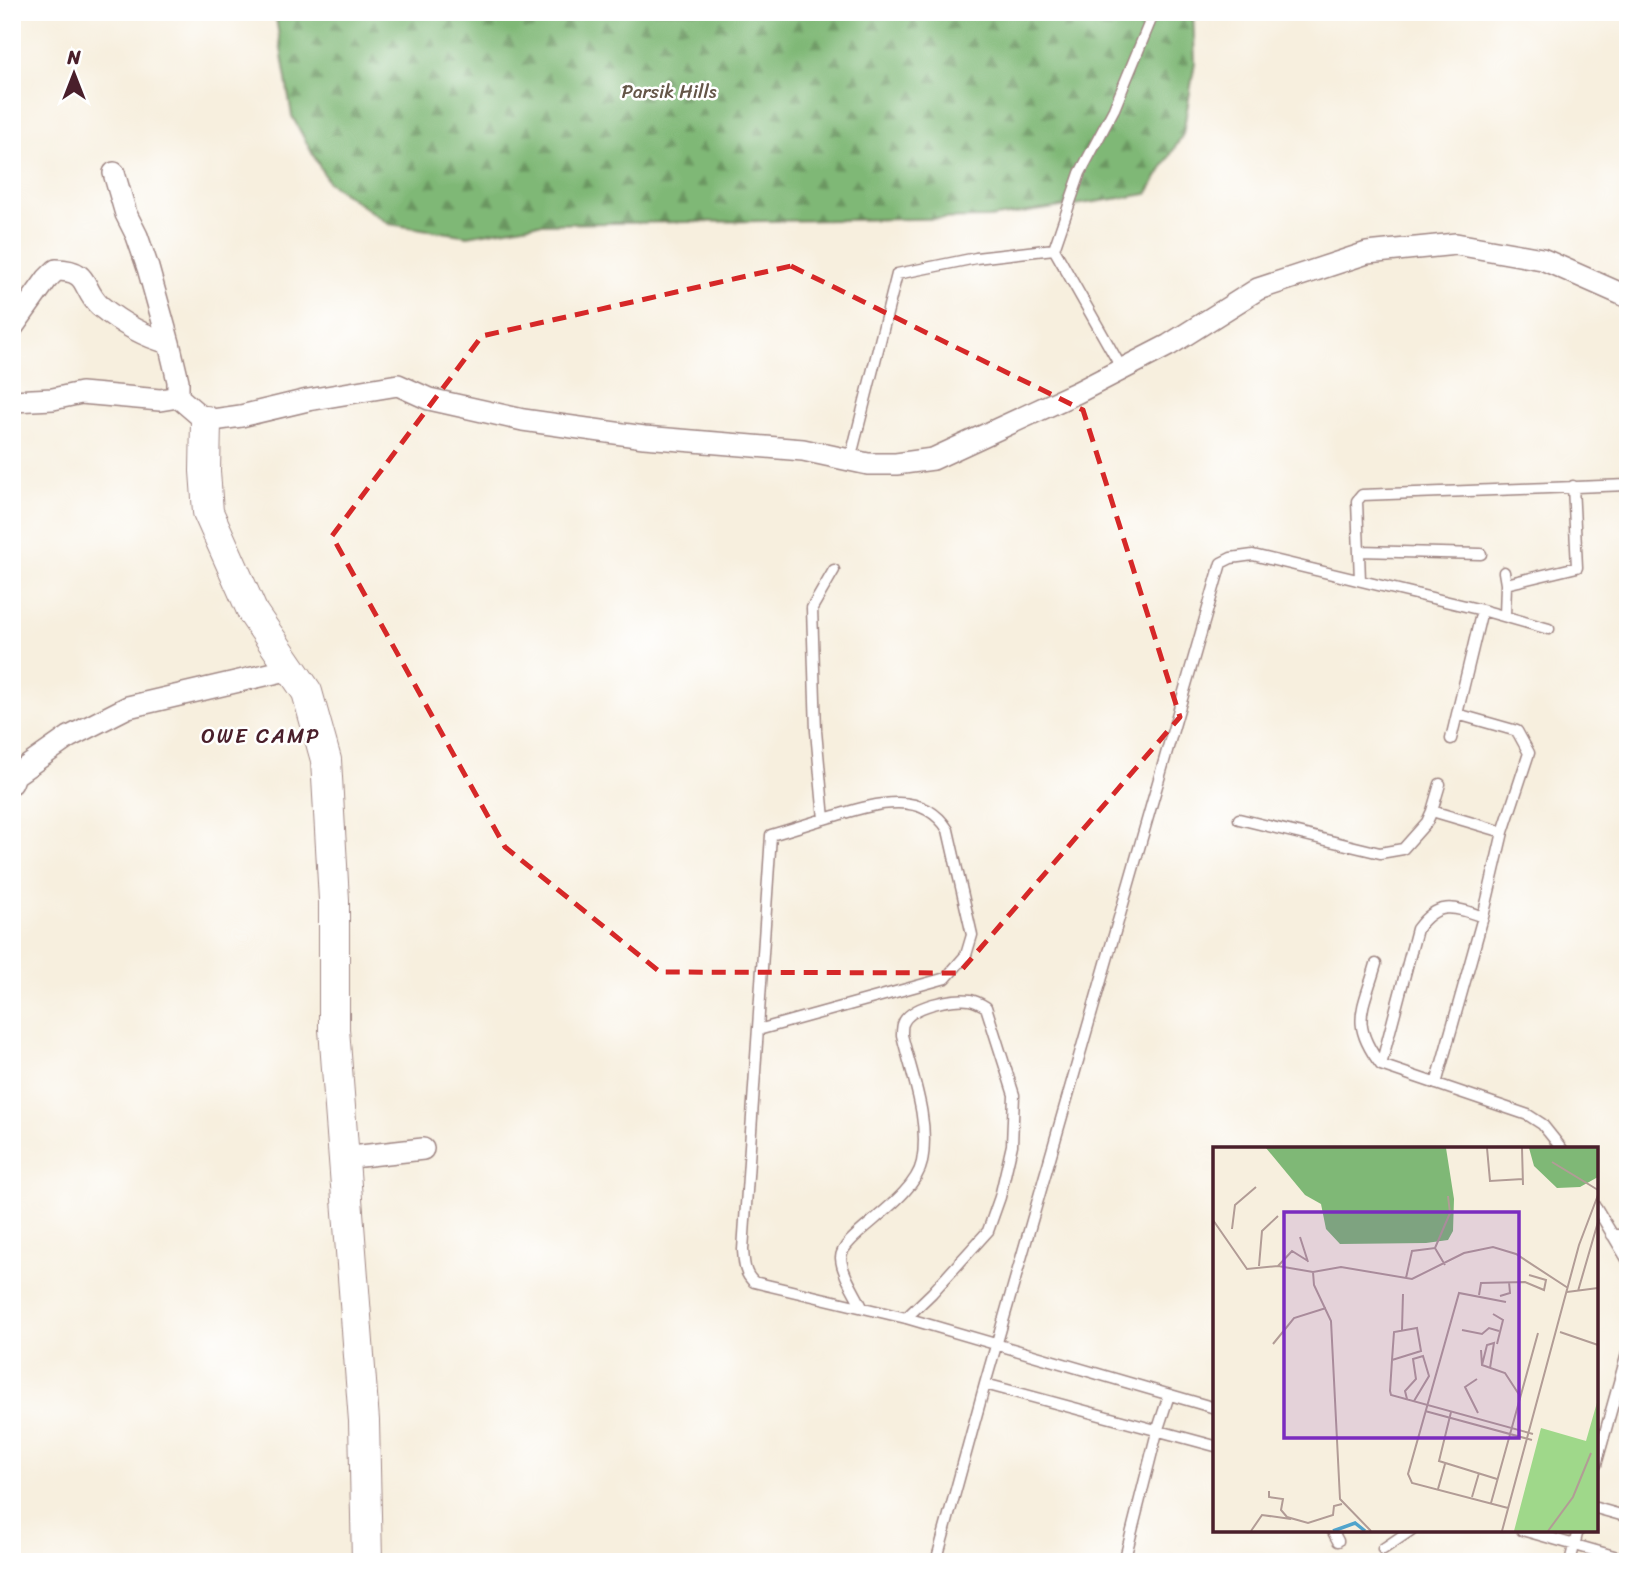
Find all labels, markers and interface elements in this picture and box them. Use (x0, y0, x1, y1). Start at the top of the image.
north arrow (38, 38, 108, 108)
text: N (66, 41, 81, 74)
park label: Parsik Hills (621, 75, 717, 108)
district label: OWE CAMP (201, 717, 321, 755)
inset map (1213, 1147, 1598, 1532)

